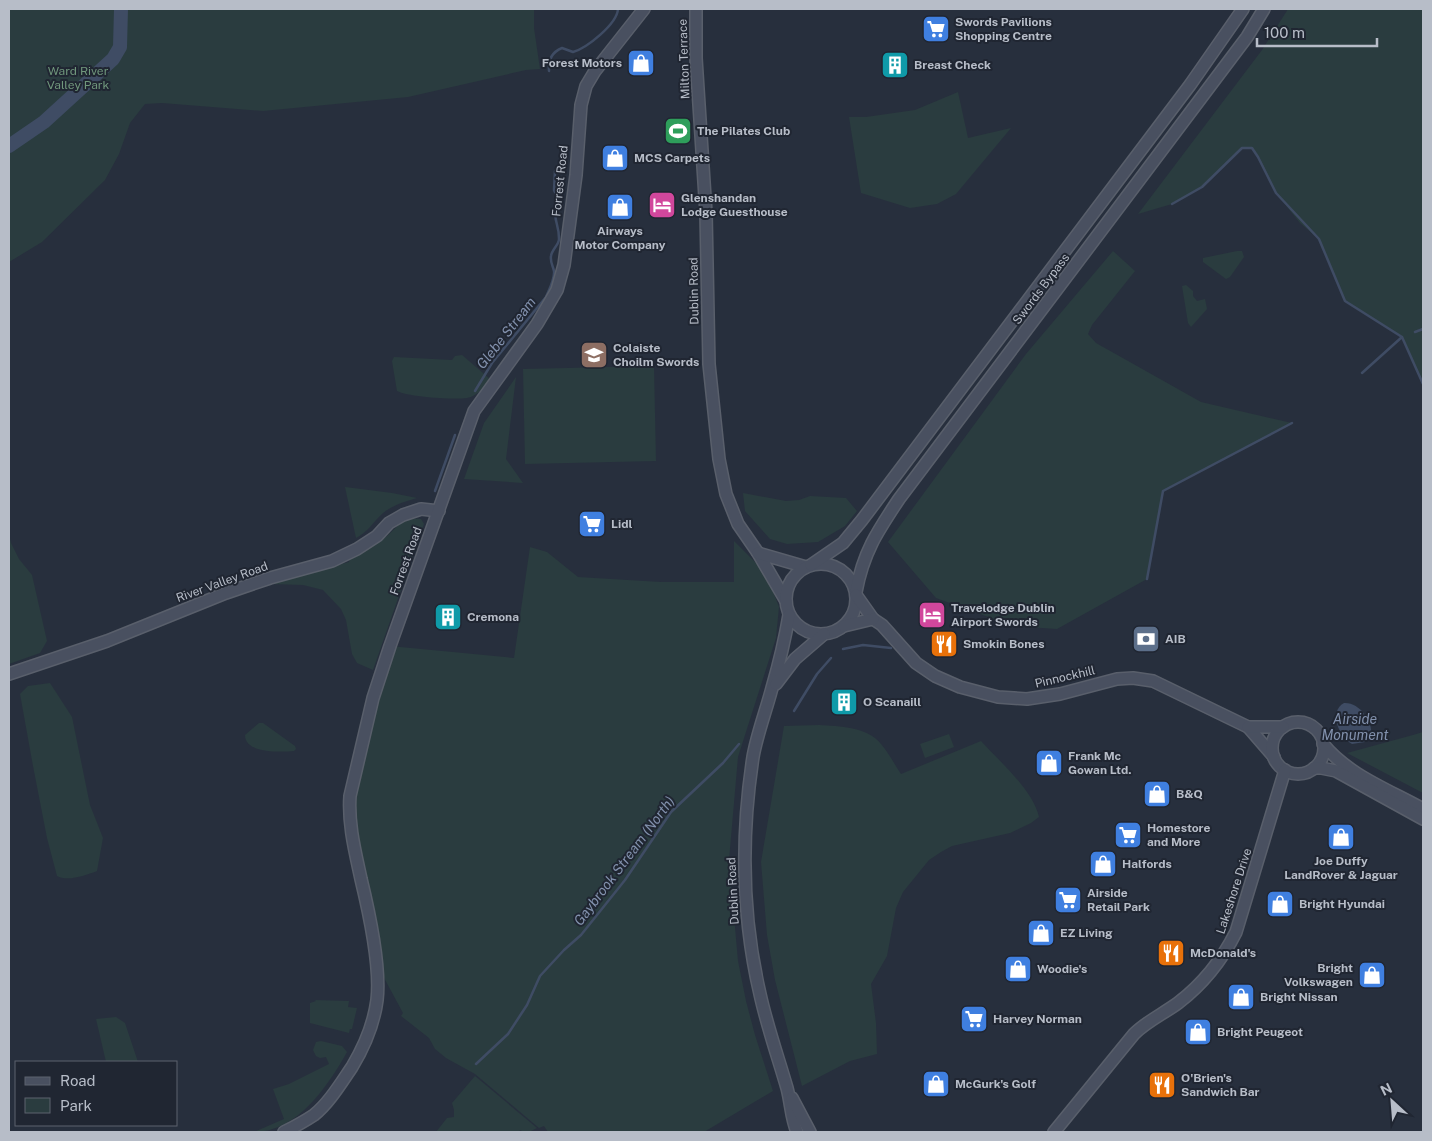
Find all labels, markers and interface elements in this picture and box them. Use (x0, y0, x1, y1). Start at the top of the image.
supermarket icon: Swords Pavilions Shopping Centre (921, 14, 951, 44)
place label: Swords Pavilions Shopping Centre (955, 15, 1052, 43)
scale bar (1257, 15, 1377, 47)
street label: Milton Terrace (676, 19, 692, 99)
text: 100 m (1264, 24, 1305, 41)
shop icon: Forest Motors (626, 48, 656, 78)
building icon: Breast Check (880, 50, 910, 80)
place label: Forest Motors (542, 56, 622, 70)
place label: Breast Check (914, 58, 991, 72)
park label: Ward River Valley Park (47, 64, 110, 92)
sports icon: The Pilates Club (663, 116, 693, 146)
place label: The Pilates Club (697, 124, 790, 138)
shop icon: MCS Carpets (600, 143, 630, 173)
street label: Forrest Road (549, 145, 571, 217)
place label: MCS Carpets (634, 151, 710, 165)
hotel icon: Glenshandan Lodge Guesthouse (647, 190, 677, 220)
place label: Glenshandan Lodge Guesthouse (681, 191, 788, 219)
shop icon: Airways Motor Company (605, 192, 635, 222)
place label: Airways Motor Company (575, 224, 666, 252)
street label: Swords Bypass (1010, 251, 1072, 327)
street label: Dublin Road (686, 257, 702, 325)
water label: Glebe Stream (473, 294, 539, 372)
school or university icon: Colaiste Choilm Swords (579, 340, 609, 370)
place label: Colaiste Choilm Swords (613, 341, 699, 369)
supermarket icon: Lidl (577, 509, 607, 539)
place label: Lidl (611, 517, 632, 531)
street label: Forrest Road (387, 525, 425, 597)
street label: River Valley Road (174, 559, 270, 605)
hotel icon: Travelodge Dublin Airport Swords (917, 600, 947, 630)
place label: Travelodge Dublin Airport Swords (951, 601, 1055, 629)
building icon: Cremona (433, 602, 463, 632)
place label: Cremona (467, 610, 519, 624)
bank icon: AIB (1131, 624, 1161, 654)
restaurant icon: Smokin Bones (929, 629, 959, 659)
place label: AIB (1165, 632, 1186, 646)
place label: Smokin Bones (963, 637, 1045, 651)
street label: Pinnockhill (1033, 663, 1097, 691)
building icon: O Scanaill (829, 687, 859, 717)
place label: O Scanaill (863, 695, 921, 709)
water label: Airside Monument (1321, 711, 1389, 743)
shop icon: Frank Mc Gowan Ltd. (1034, 748, 1064, 778)
place label: Frank Mc Gowan Ltd. (1068, 749, 1131, 777)
shop icon: B&Q (1142, 779, 1172, 809)
place label: B&Q (1176, 787, 1203, 801)
water label: Gaybrook Stream (North) (570, 793, 678, 929)
supermarket icon: Homestore and More (1113, 820, 1143, 850)
place label: Homestore and More (1147, 821, 1211, 849)
shop icon: Joe Duffy LandRover & Jaguar (1326, 822, 1356, 852)
street label: Lakeshore Drive (1214, 846, 1255, 936)
shop icon: Halfords (1088, 849, 1118, 879)
place label: Joe Duffy LandRover & Jaguar (1284, 854, 1398, 882)
street label: Dublin Road (724, 857, 742, 925)
place label: Halfords (1122, 857, 1172, 871)
supermarket icon: Airside Retail Park (1053, 885, 1083, 915)
place label: Airside Retail Park (1087, 886, 1150, 914)
shop icon: Bright Hyundai (1265, 889, 1295, 919)
place label: Bright Hyundai (1299, 897, 1385, 911)
shop icon: EZ Living (1026, 918, 1056, 948)
place label: EZ Living (1060, 926, 1113, 940)
restaurant icon: McDonald's (1156, 938, 1186, 968)
place label: McDonald's (1190, 946, 1256, 960)
shop icon: Woodie's (1003, 954, 1033, 984)
shop icon: Bright Volkswagen (1357, 960, 1387, 990)
place label: Bright Volkswagen (1284, 961, 1353, 989)
place label: Woodie's (1037, 962, 1087, 976)
shop icon: Bright Nissan (1226, 982, 1256, 1012)
place label: Bright Nissan (1260, 990, 1338, 1004)
supermarket icon: Harvey Norman (959, 1004, 989, 1034)
place label: Harvey Norman (993, 1012, 1082, 1026)
shop icon: Bright Peugeot (1183, 1017, 1213, 1047)
place label: Bright Peugeot (1217, 1025, 1303, 1039)
legend (15, 1061, 178, 1126)
shop icon: McGurk's Golf (921, 1069, 951, 1099)
restaurant icon: O'Brien's Sandwich Bar (1147, 1070, 1177, 1100)
place label: O'Brien's Sandwich Bar (1181, 1071, 1259, 1099)
text: Road (60, 1072, 96, 1089)
north arrow (1367, 1076, 1417, 1126)
place label: McGurk's Golf (955, 1077, 1036, 1091)
text: N (1378, 1080, 1395, 1099)
text: Park (60, 1097, 92, 1114)

